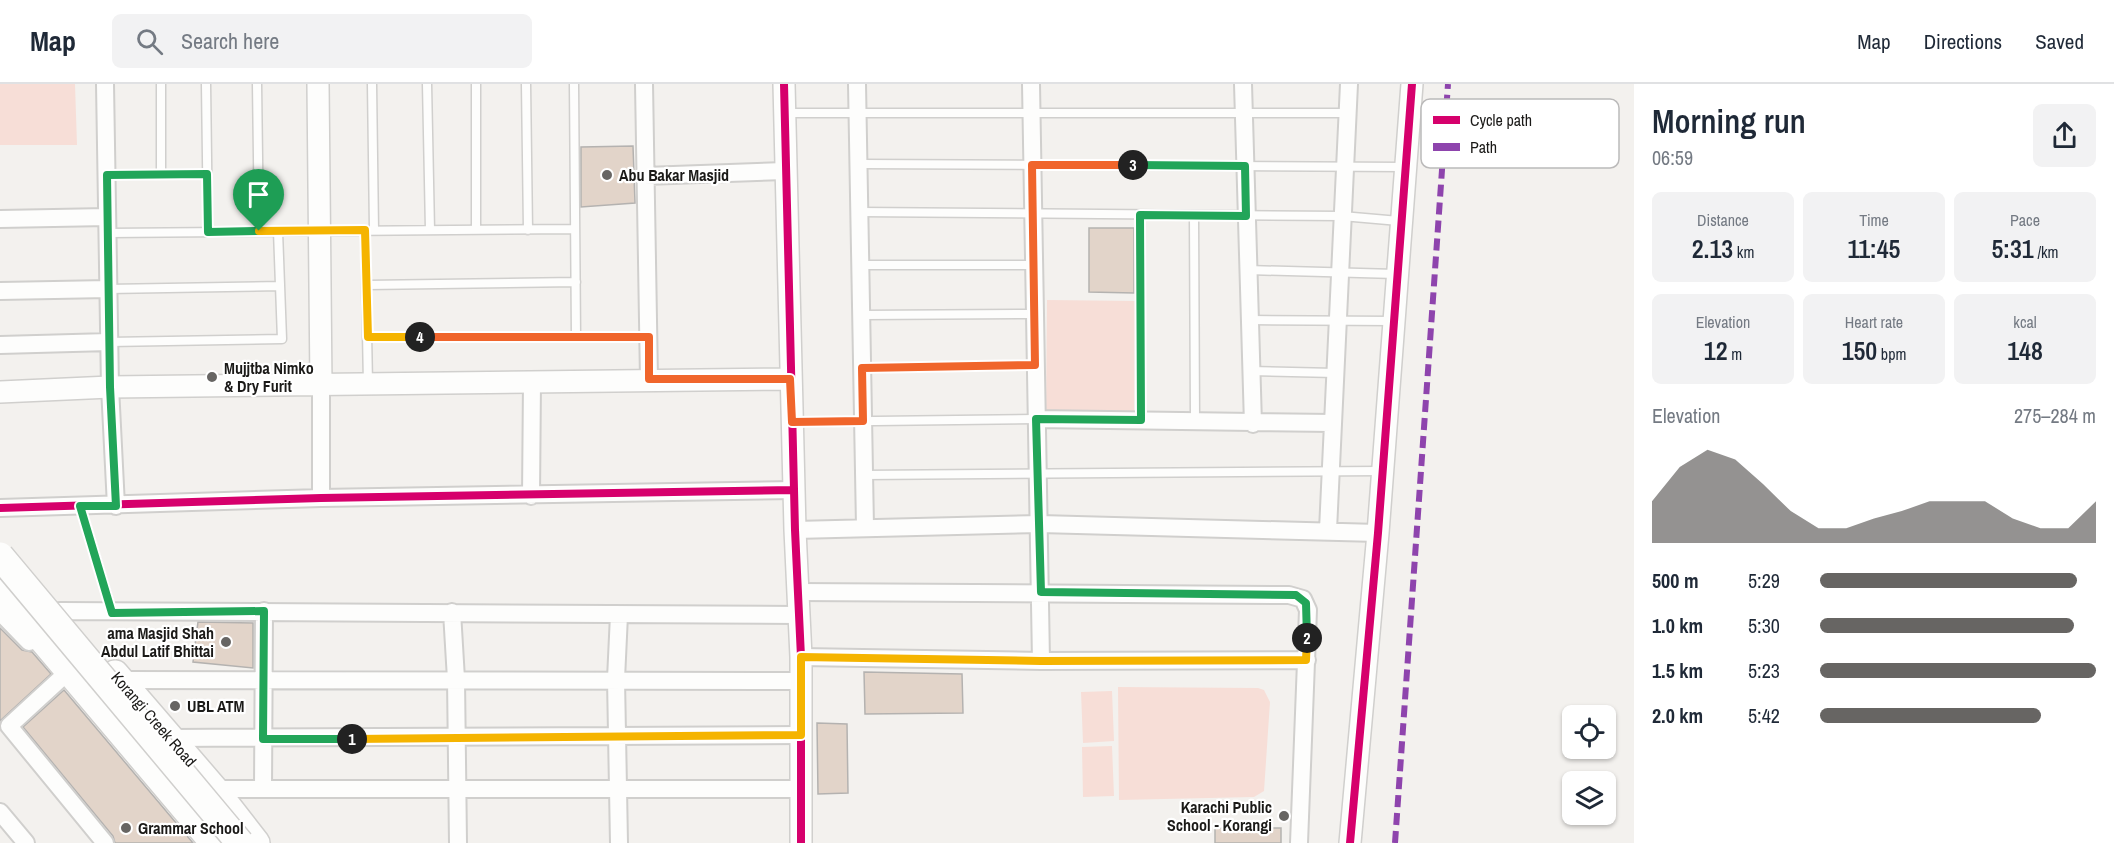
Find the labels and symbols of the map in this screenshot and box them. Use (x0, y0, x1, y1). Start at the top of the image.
legend (1421, 99, 1619, 168)
text: Cycle path (1470, 109, 1532, 131)
text: Path (1470, 136, 1497, 158)
pin: 3 (1118, 150, 1148, 180)
place label: Abu Bakar Masjid (619, 164, 729, 186)
marker: Abu Bakar Masjid (600, 168, 614, 182)
pin (233, 169, 284, 231)
pin: 4 (405, 322, 435, 352)
place label: Mujjtba Nimko & Dry Furit (224, 357, 314, 397)
marker: Mujjtba Nimko & Dry Furit (205, 370, 219, 384)
place label: ama Masjid Shah Abdul Latif Bhittai (101, 622, 214, 662)
pin: 2 (1292, 623, 1322, 653)
marker: ama Masjid Shah Abdul Latif Bhittai (219, 635, 233, 649)
street label: Korangi Creek Road (106, 667, 202, 771)
place label: UBL ATM (187, 695, 244, 717)
marker: UBL ATM (168, 699, 182, 713)
pin: 1 (337, 724, 367, 754)
place label: Karachi Public School - Korangi (1167, 796, 1272, 836)
marker: Karachi Public School - Korangi (1277, 809, 1291, 823)
place label: Grammar School (138, 817, 244, 839)
marker: Grammar School (119, 821, 133, 835)

